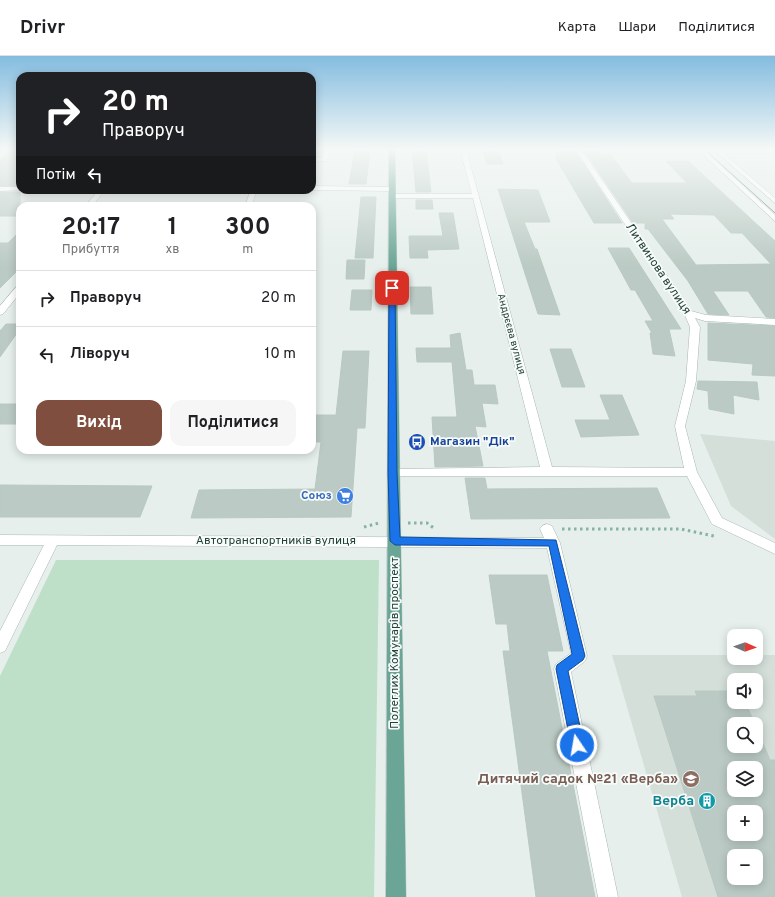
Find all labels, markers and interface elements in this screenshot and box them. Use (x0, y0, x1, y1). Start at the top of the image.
text: Drivr (20, 16, 65, 40)
text: Карта (558, 19, 596, 36)
text: Шари (618, 19, 656, 36)
text: Поділитися (678, 19, 755, 36)
text: 20 m (102, 85, 169, 121)
icon: right (36, 88, 88, 140)
text: Праворуч (102, 120, 185, 143)
icon: left (84, 164, 106, 186)
text: Потім (36, 166, 76, 185)
text: 20:17 (61, 213, 120, 243)
text: 1 (168, 213, 177, 243)
text: 300 (225, 213, 271, 243)
street label: Литвинова вулиця (621, 220, 695, 318)
text: Прибуття (62, 242, 120, 258)
text: хв (166, 242, 180, 258)
text: m (242, 242, 253, 258)
pin (375, 271, 409, 305)
icon: arrive (381, 277, 403, 299)
icon: right (36, 288, 58, 310)
text: Праворуч (70, 289, 141, 308)
text: 20 m (261, 289, 296, 308)
street label: Андрєєва вулиця (494, 292, 528, 376)
icon: left (36, 344, 58, 366)
text: Ліворуч (70, 345, 130, 364)
text: 10 m (265, 345, 296, 364)
button: Вихід (36, 400, 162, 446)
button: Поділитися (170, 400, 296, 446)
bus stop icon: Магазин "Дік" (407, 432, 427, 452)
place label: Магазин "Дік" (430, 434, 514, 450)
supermarket icon: Союз (335, 486, 355, 506)
place label: Союз (301, 488, 332, 504)
street label: Автотранспортників вулиця (196, 533, 356, 549)
street label: Полеглих Комунарів проспект (387, 557, 403, 729)
north arrow (727, 629, 763, 665)
map controls (727, 629, 763, 885)
button: sound (727, 673, 763, 709)
button: search (727, 717, 763, 753)
position arrow (556, 724, 598, 766)
button: layers (727, 761, 763, 797)
school or university icon: Дитячий садок №21 «Верба» (681, 769, 701, 789)
place label: Дитячий садок №21 «Верба» (478, 771, 678, 788)
building icon: Верба (697, 791, 717, 811)
place label: Верба (653, 793, 694, 810)
button: + (727, 805, 763, 841)
button: − (727, 849, 763, 885)

